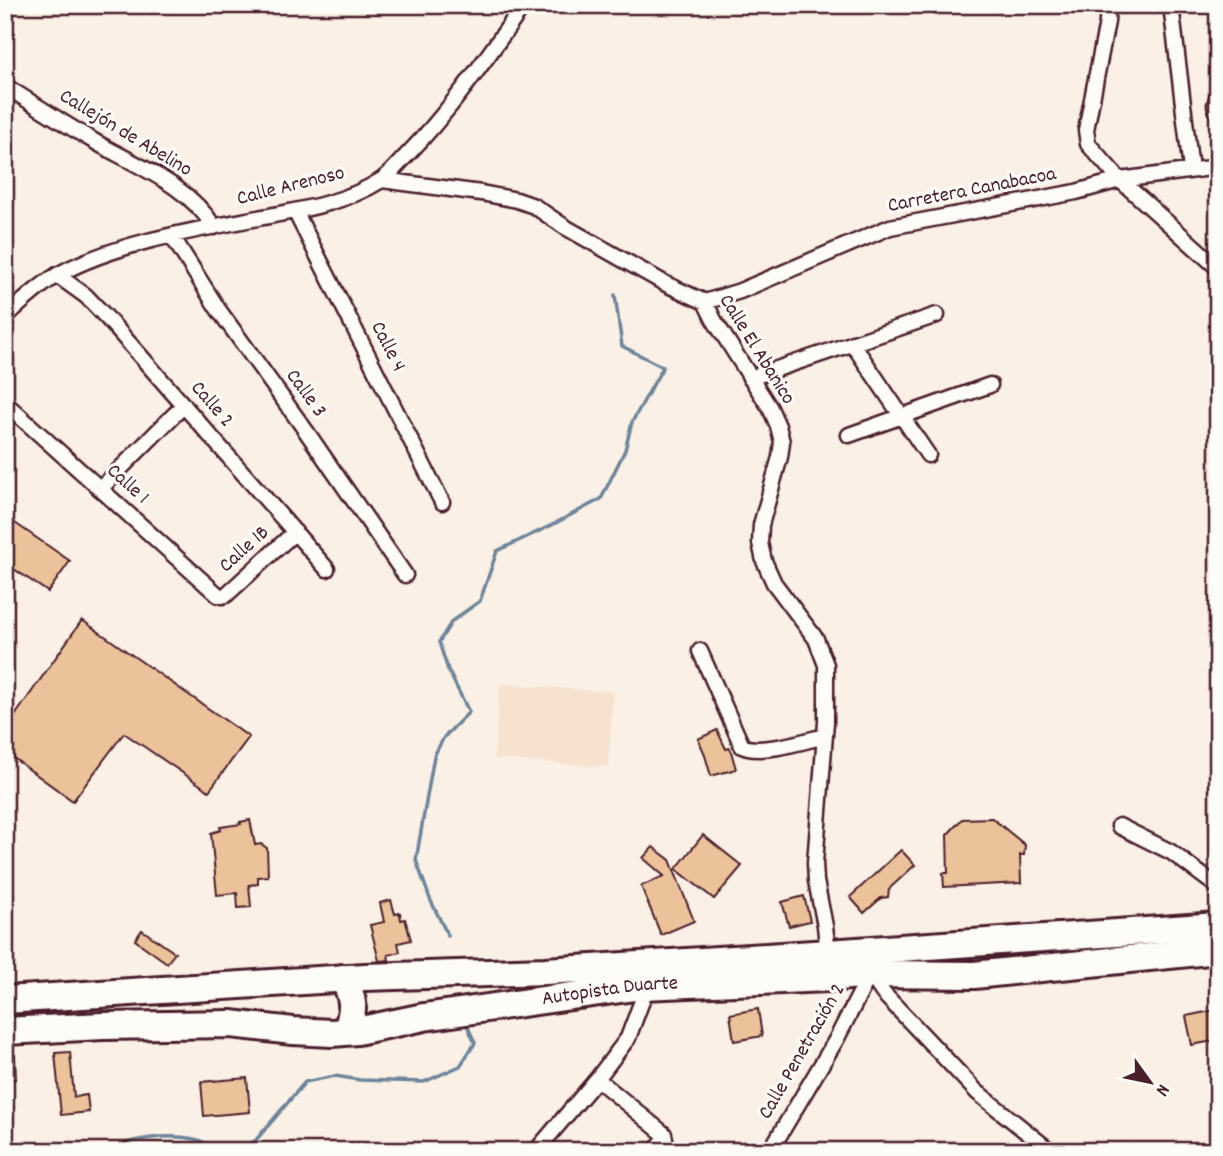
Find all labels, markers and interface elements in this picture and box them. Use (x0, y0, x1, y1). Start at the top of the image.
street label: Callejón de Abelino (53, 82, 197, 186)
street label: Calle Arenoso (234, 159, 348, 215)
street label: Carretera Canabacoa (885, 160, 1060, 222)
street label: Calle El Abanico (710, 289, 802, 411)
street label: Calle 4 (362, 317, 412, 377)
street label: Calle 3 (277, 364, 333, 424)
street label: Calle 2 (182, 375, 240, 435)
street label: Calle 1 (99, 458, 155, 512)
street label: Calle 1B (213, 519, 277, 581)
street label: Autopista Duarte (540, 969, 679, 1015)
street label: Calle Penetración 2 (752, 978, 854, 1126)
north arrow (1114, 1048, 1184, 1118)
text: N (1147, 1078, 1175, 1101)

